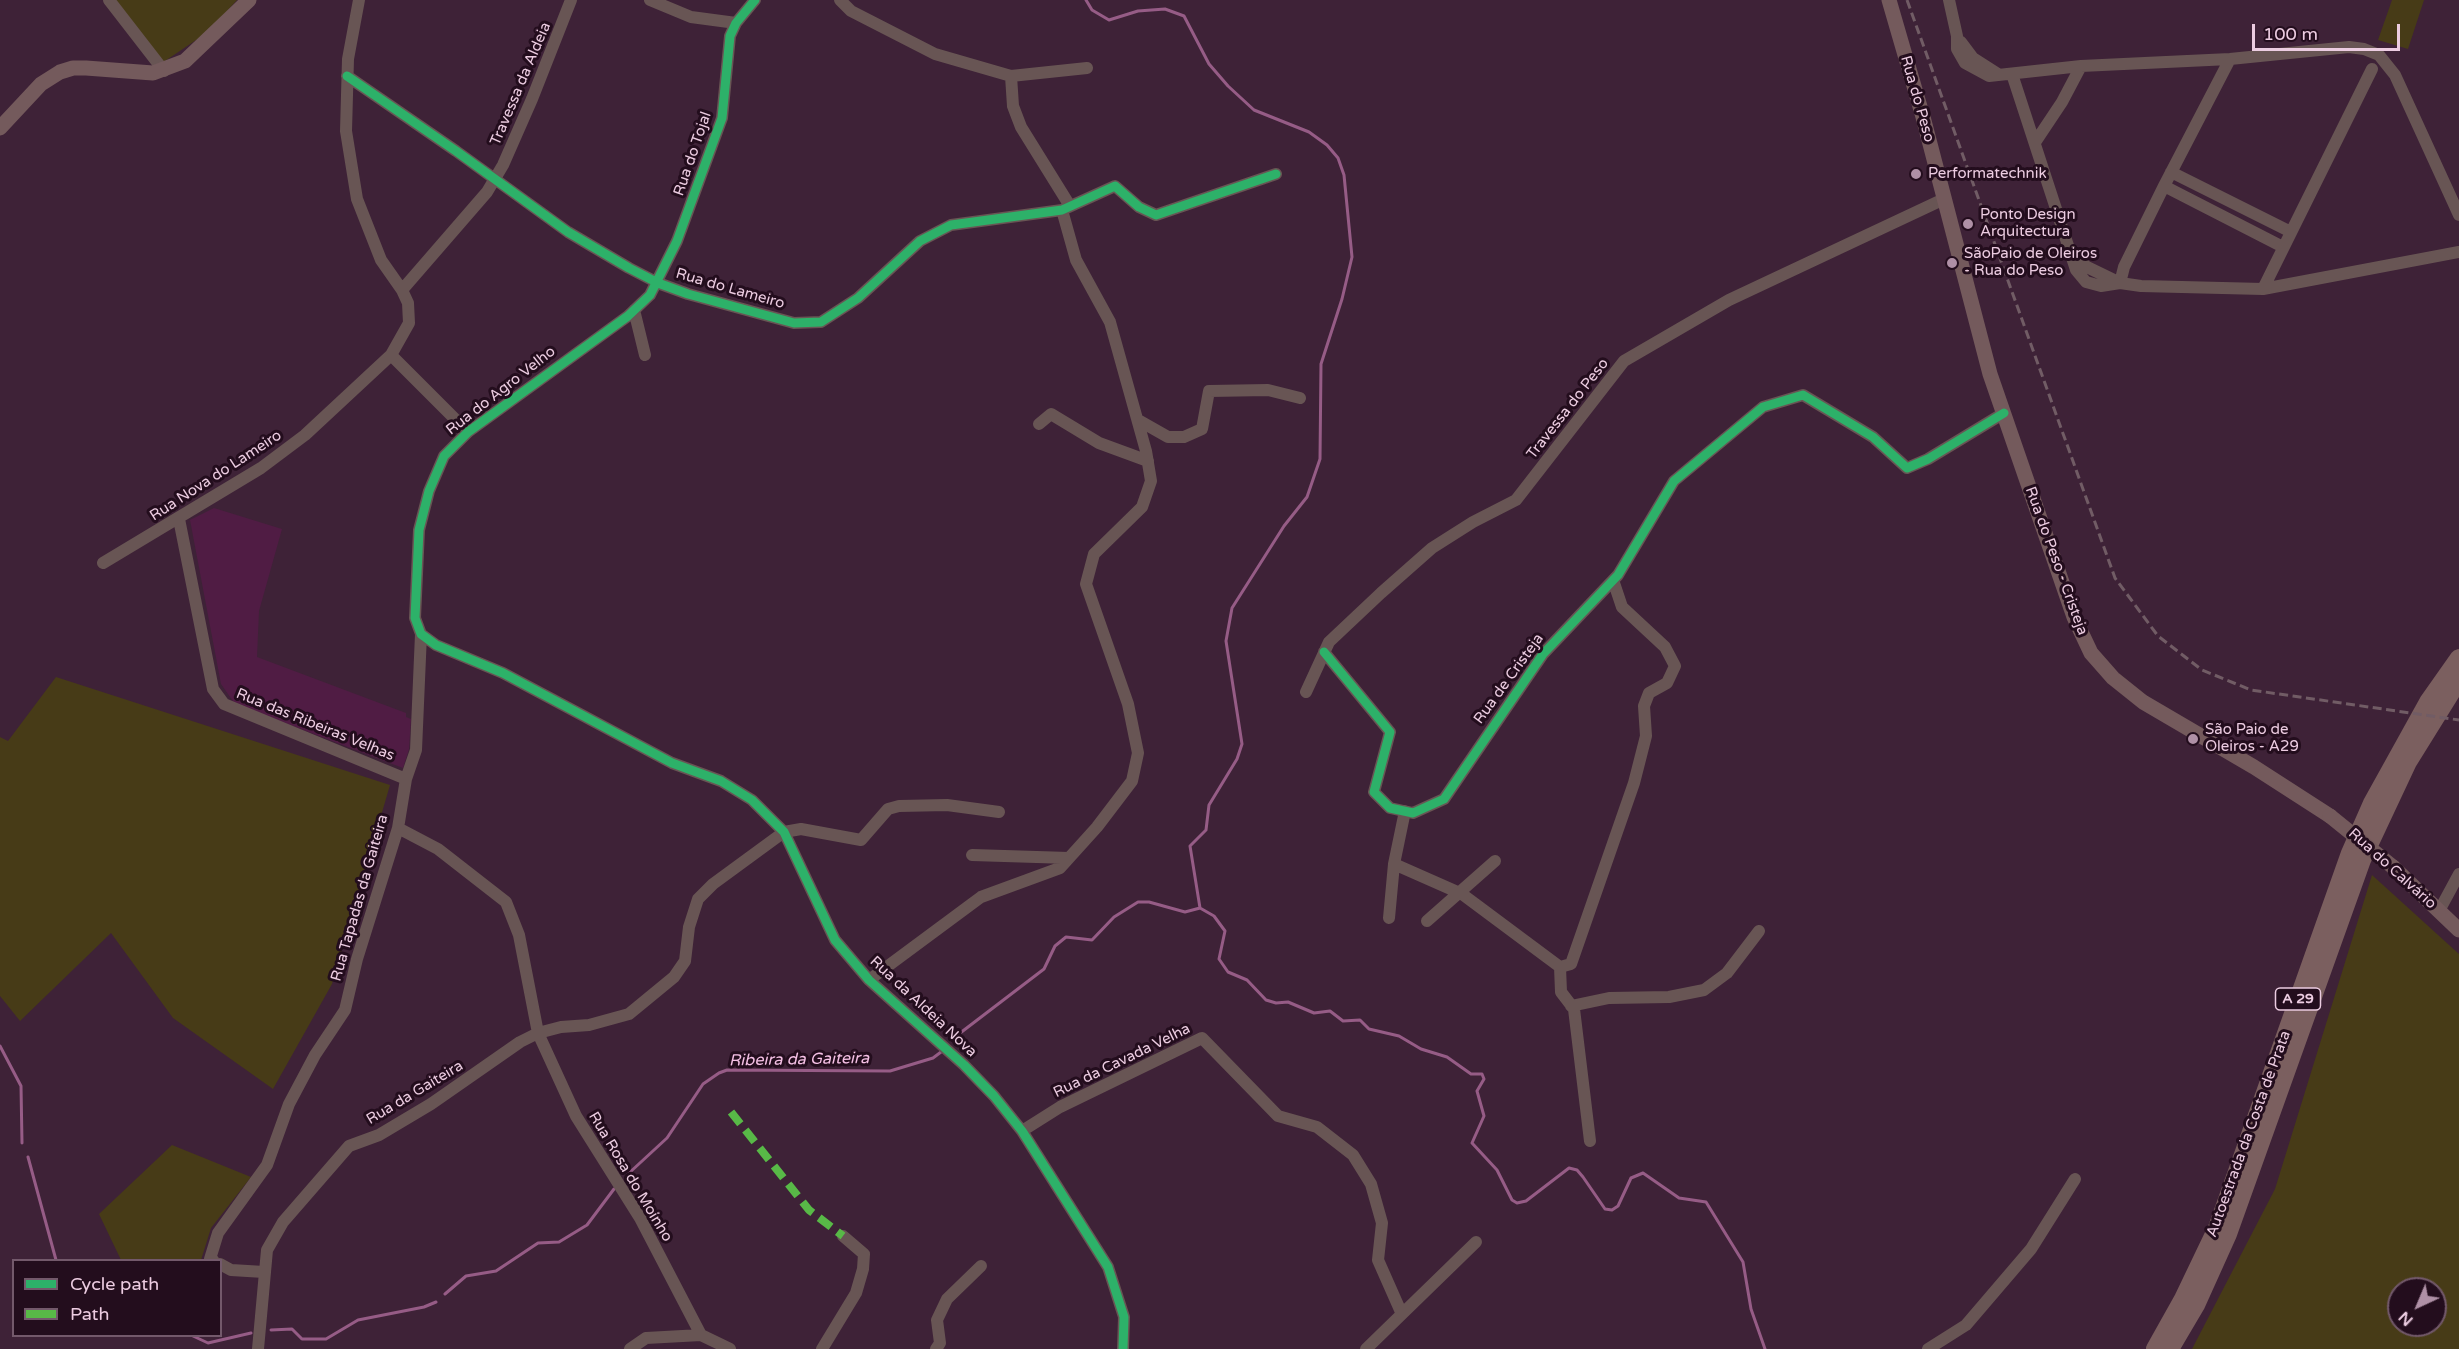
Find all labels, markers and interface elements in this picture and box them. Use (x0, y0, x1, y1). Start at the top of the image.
scale bar (2255, 12, 2404, 50)
street label: Travessa da Aldeia (487, 20, 555, 148)
text: 100 m (2263, 23, 2318, 45)
street label: Rua do Peso (1896, 54, 1938, 144)
street label: Rua do Tojal (670, 110, 716, 198)
place label: Performatechnik (1928, 165, 2047, 183)
marker: Performatechnik (1909, 167, 1923, 181)
place label: Ponto Design Arquitectura (1980, 206, 2076, 241)
marker: Ponto Design Arquitectura (1961, 217, 1975, 231)
place label: SãoPaio de Oleiros - Rua do Peso (1964, 245, 2097, 280)
marker: SãoPaio de Oleiros - Rua do Peso (1945, 256, 1959, 270)
street label: Rua do Lameiro (674, 265, 786, 313)
street label: Rua do Agro Velho (443, 343, 559, 439)
street label: Travessa do Peso (1523, 355, 1613, 463)
street label: Rua Nova do Lameiro (147, 427, 285, 525)
street label: Rua do Peso - Cristeja (2021, 484, 2091, 638)
street label: Rua de Cristeja (1470, 630, 1548, 728)
street label: Rua das Ribeiras Velhas (233, 685, 397, 765)
place label: São Paio de Oleiros - A29 (2205, 721, 2299, 756)
marker: São Paio de Oleiros - A29 (2186, 732, 2200, 746)
street label: Rua Tapadas da Gaiteira (328, 812, 392, 984)
street label: Rua do Calvário (2344, 825, 2440, 913)
street label: Rua da Aldeia Nova (866, 953, 980, 1061)
road number: A 29 (2276, 988, 2320, 1010)
street label: Rua da Cavada Velha (1051, 1020, 1193, 1102)
street label: Autoestrada da Costa de Prata (2203, 1028, 2295, 1240)
water label: Ribeira da Gaiteira (729, 1049, 869, 1071)
street label: Rua da Gaiteira (363, 1057, 467, 1129)
street label: Rua Rosa do Moínho (584, 1109, 676, 1245)
legend (12, 1259, 222, 1337)
text: Cycle path (70, 1273, 159, 1295)
north arrow (2387, 1277, 2447, 1337)
text: Path (70, 1303, 109, 1325)
text: N (2394, 1307, 2417, 1330)

